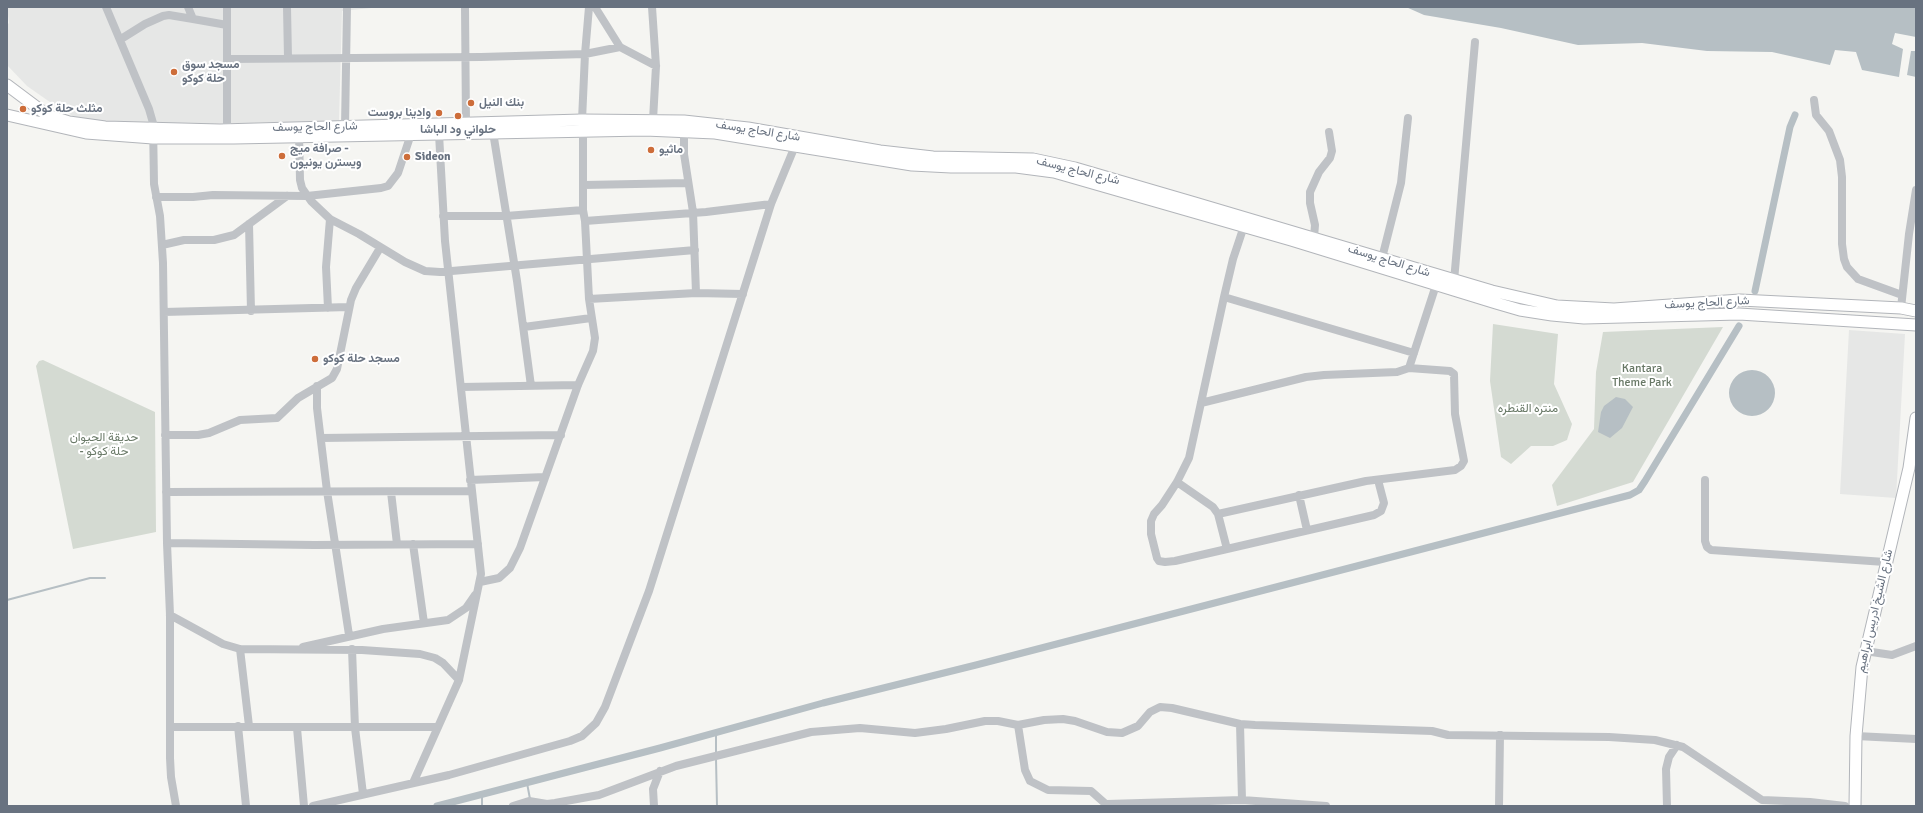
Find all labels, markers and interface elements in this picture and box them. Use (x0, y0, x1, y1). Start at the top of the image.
place label: مسجد سوق حلة كوكو (182, 58, 240, 86)
marker: مسجد سوق حلة كوكو (169, 67, 179, 77)
place label: بنك النيل (479, 96, 524, 110)
marker: بنك النيل (466, 98, 476, 108)
place label: مثلث حلة كوكو (31, 102, 103, 116)
marker: مثلث حلة كوكو (18, 104, 28, 114)
place label: وادينا بروست (368, 106, 431, 120)
marker: وادينا بروست (434, 108, 444, 118)
marker: حلواني ود الباشا (453, 111, 463, 121)
street label: شارع الحاج يوسف (715, 117, 801, 145)
street label: شارع الحاج يوسف (272, 119, 358, 135)
place label: حلواني ود الباشا (420, 123, 496, 137)
place label: صرافة ميج - ويسترن يونيون (290, 142, 361, 170)
place label: ماثيو (659, 143, 683, 157)
marker: ماثيو (646, 145, 656, 155)
place label: Sideon (415, 150, 451, 164)
marker: صرافة ميج - ويسترن يونيون (277, 151, 287, 161)
marker: Sideon (402, 152, 412, 162)
street label: شارع الحاج يوسف (1035, 154, 1121, 188)
street label: شارع الحاج يوسف (1346, 242, 1432, 280)
street label: شارع الحاج يوسف (1664, 294, 1750, 312)
place label: مسجد حلة كوكو (323, 352, 400, 366)
marker: مسجد حلة كوكو (310, 354, 320, 364)
park label: Kantara Theme Park (1612, 362, 1672, 390)
park label: منتره القنطره (1498, 402, 1558, 416)
park label: حديقة الحيوان - حلة كوكو (70, 431, 138, 459)
street label: شارع الشيخ ادريس ابراهيم (1854, 548, 1896, 674)

